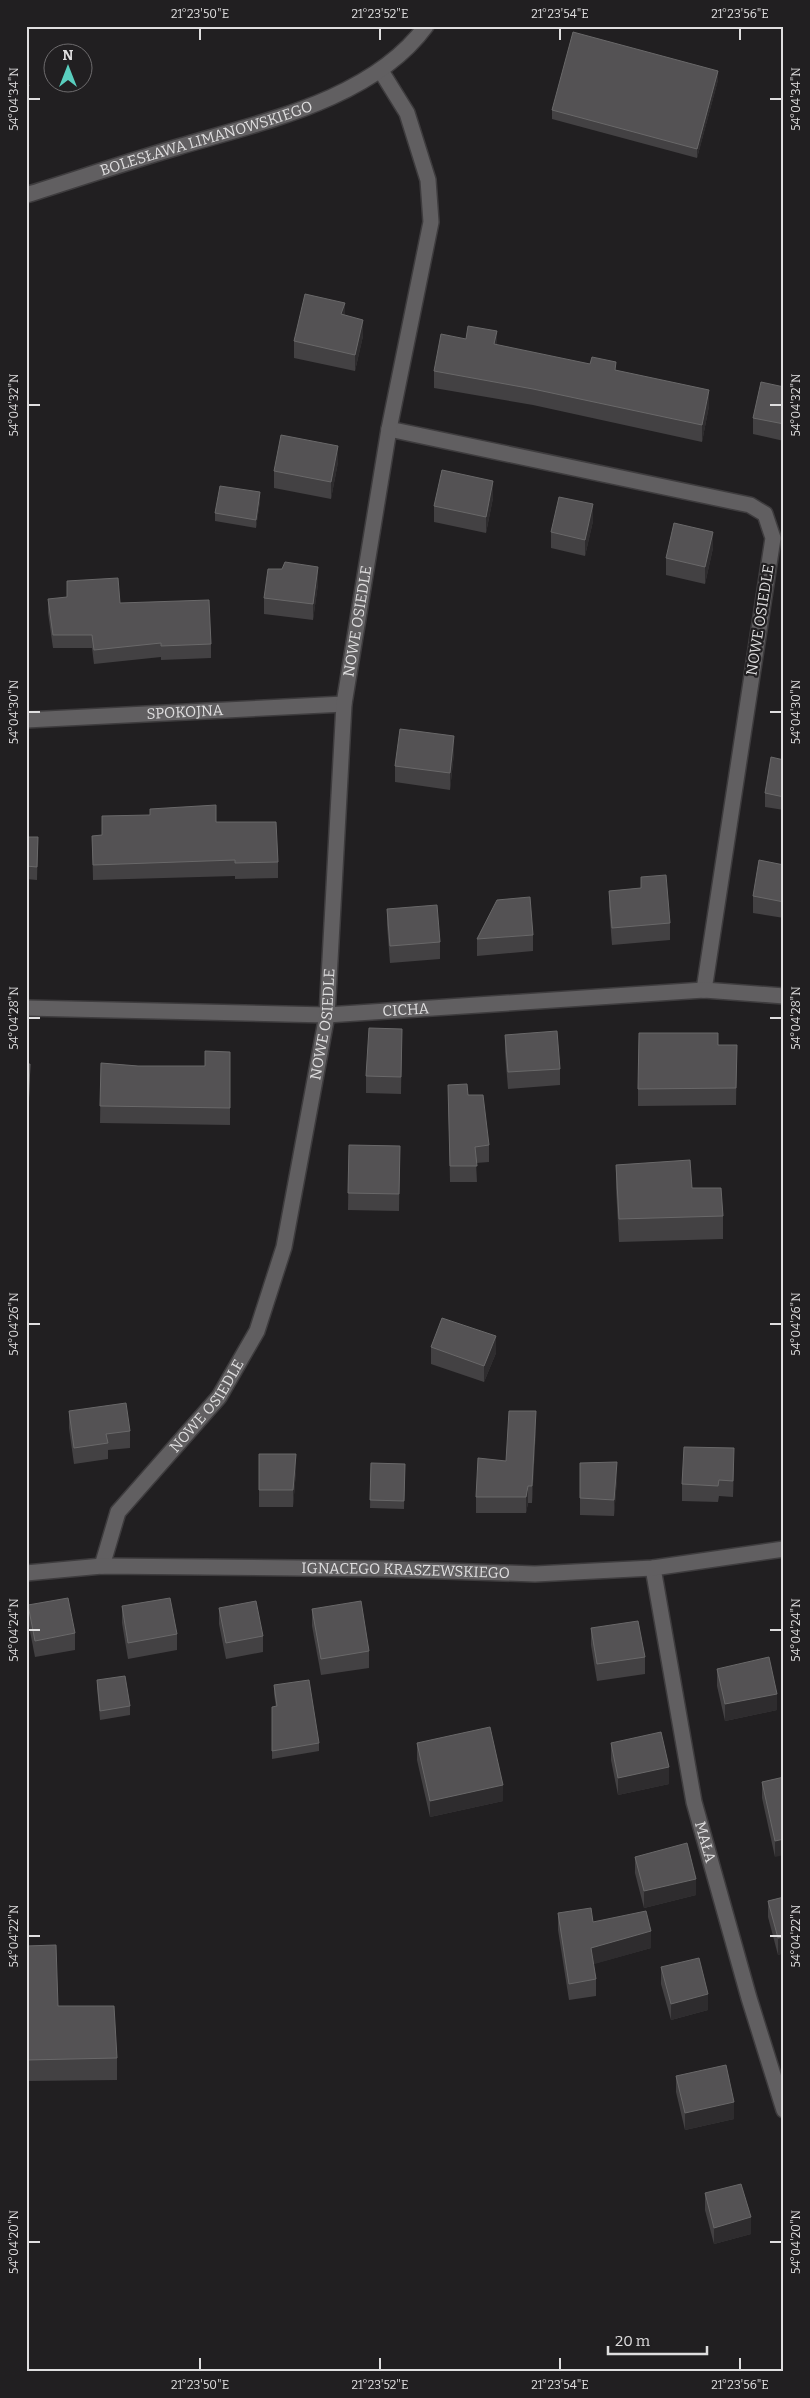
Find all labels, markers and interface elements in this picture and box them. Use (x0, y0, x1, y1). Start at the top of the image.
text: 21°23'50"E (171, 7, 229, 21)
text: 21°23'52"E (352, 7, 408, 21)
text: 21°23'54"E (531, 7, 589, 21)
text: 21°23'56"E (711, 7, 769, 21)
north arrow (42, 42, 92, 92)
text: N (63, 47, 74, 64)
text: 54°04'34"N (7, 67, 21, 131)
text: 54°04'34"N (789, 67, 803, 131)
street label: BOLESŁAWA LIMANOWSKIEGO (98, 97, 315, 180)
text: 54°04'32"N (7, 373, 21, 437)
text: 54°04'32"N (789, 373, 803, 437)
street label: NOWE OSIEDLE (742, 563, 778, 677)
street label: NOWE OSIEDLE (340, 564, 376, 678)
text: 54°04'30"N (7, 679, 21, 744)
text: 54°04'30"N (789, 679, 803, 744)
street label: SPOKOJNA (146, 701, 224, 723)
street label: NOWE OSIEDLE (306, 968, 339, 1082)
text: 54°04'28"N (7, 986, 21, 1050)
text: 54°04'28"N (789, 986, 803, 1050)
street label: CICHA (382, 999, 430, 1020)
text: 54°04'26"N (7, 1292, 21, 1356)
text: 54°04'26"N (789, 1292, 803, 1356)
street label: NOWE OSIEDLE (166, 1356, 248, 1456)
street label: IGNACEGO KRASZEWSKIEGO (301, 1559, 510, 1582)
text: 54°04'24"N (7, 1598, 21, 1662)
text: 54°04'24"N (789, 1598, 803, 1662)
street label: MAŁA (691, 1819, 720, 1865)
text: 54°04'22"N (7, 1904, 21, 1967)
text: 54°04'22"N (789, 1904, 803, 1967)
text: 54°04'20"N (7, 2209, 21, 2274)
text: 54°04'20"N (789, 2209, 803, 2274)
scale bar (608, 2323, 706, 2355)
text: 20 m (615, 2332, 651, 2350)
text: 21°23'50"E (171, 2378, 229, 2392)
text: 21°23'52"E (352, 2378, 408, 2392)
text: 21°23'54"E (531, 2378, 589, 2392)
text: 21°23'56"E (711, 2378, 769, 2392)

